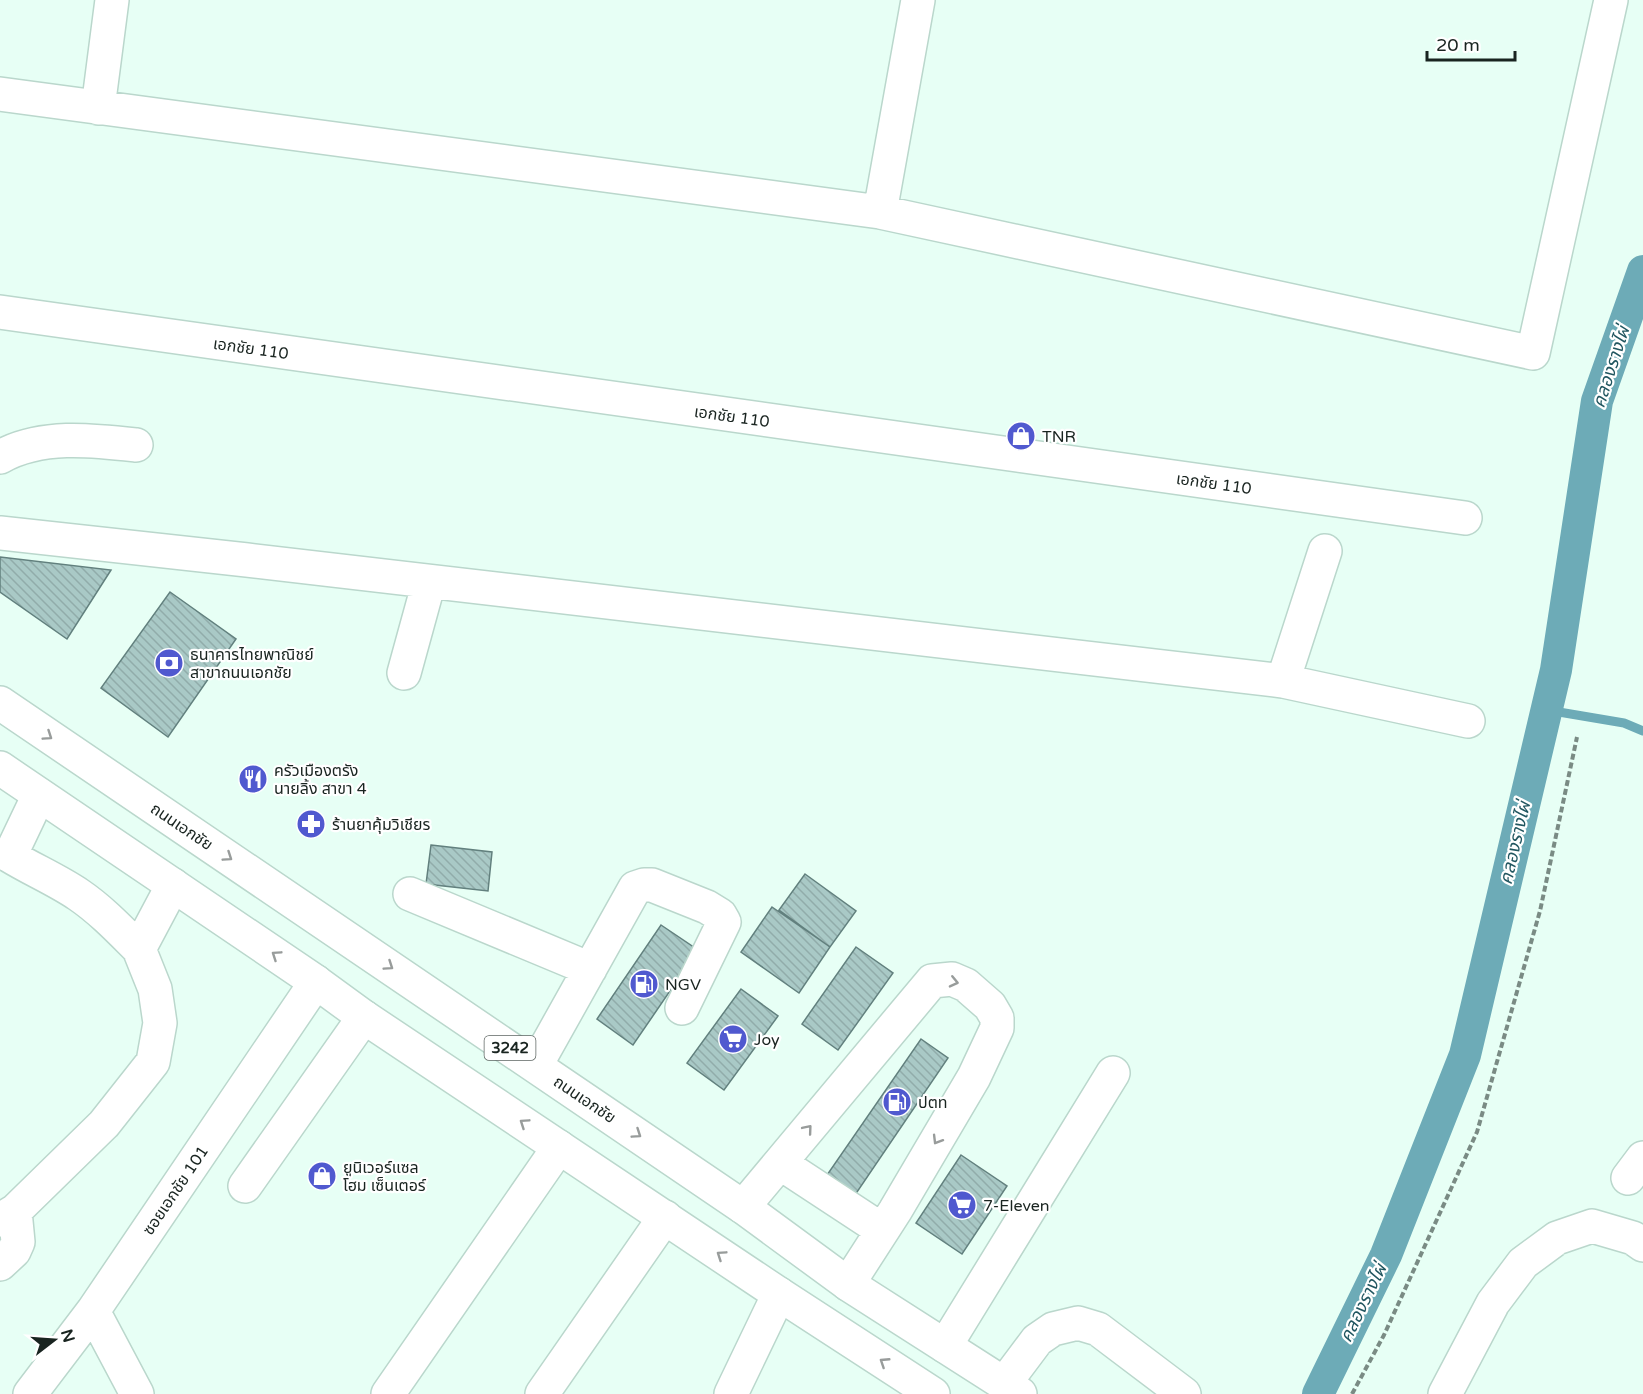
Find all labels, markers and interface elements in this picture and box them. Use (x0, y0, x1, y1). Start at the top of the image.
scale bar (1427, 24, 1516, 62)
text: 20 m (1436, 34, 1480, 56)
water label: คลองรางไผ่ (1588, 321, 1635, 410)
street label: เอกชัย 110 (212, 334, 290, 364)
street label: เอกชัย 110 (693, 402, 771, 432)
shop icon: TNR (1005, 420, 1037, 452)
place label: TNR (1042, 427, 1076, 447)
street label: เอกชัย 110 (1175, 469, 1253, 499)
place label: ธนาคารไทยพาณิชย์ สาขาถนนเอกชัย (190, 645, 314, 683)
bank icon: ธนาคารไทยพาณิชย์ สาขาถนนเอกชัย (153, 647, 185, 679)
one-way arrow (42, 729, 53, 740)
place label: ครัวเมืองตรัง นายลิ้ง สาขา 4 (274, 761, 367, 799)
restaurant icon: ครัวเมืองตรัง นายลิ้ง สาขา 4 (237, 763, 269, 795)
water label: คลองรางไผ่ (1495, 797, 1536, 887)
street label: ถนนเอกชัย (146, 799, 216, 855)
pharmacy icon: ร้านยาคุ้มวิเชียร (295, 808, 327, 840)
place label: ร้านยาคุ้มวิเชียร (332, 815, 430, 835)
one-way arrow (221, 850, 232, 861)
one-way arrow (271, 951, 282, 962)
one-way arrow (382, 959, 393, 970)
fuel station icon: NGV (628, 968, 660, 1000)
place label: NGV (665, 975, 701, 995)
one-way arrow (949, 975, 959, 988)
supermarket icon: Joy (717, 1023, 749, 1055)
place label: Joy (754, 1030, 780, 1050)
road number: 3242 (484, 1036, 536, 1060)
street label: ถนนเอกชัย (549, 1072, 619, 1128)
fuel station icon: ปตท (881, 1086, 913, 1118)
place label: ปตท (918, 1093, 948, 1113)
one-way arrow (520, 1119, 531, 1130)
one-way arrow (801, 1125, 812, 1136)
one-way arrow (631, 1127, 642, 1138)
one-way arrow (933, 1134, 945, 1144)
street label: ซอยเอกชัย 101 (139, 1142, 213, 1239)
place label: ยูนิเวอร์แซล โฮม เซ็นเตอร์ (343, 1158, 426, 1196)
shop icon: ยูนิเวอร์แซล โฮม เซ็นเตอร์ (306, 1160, 338, 1192)
supermarket icon: 7-Eleven (946, 1189, 978, 1221)
place label: 7-Eleven (983, 1196, 1050, 1216)
one-way arrow (717, 1251, 728, 1262)
water label: คลองรางไผ่ (1335, 1258, 1393, 1346)
north arrow (24, 1310, 84, 1370)
text: N (56, 1327, 79, 1345)
one-way arrow (880, 1358, 891, 1369)

